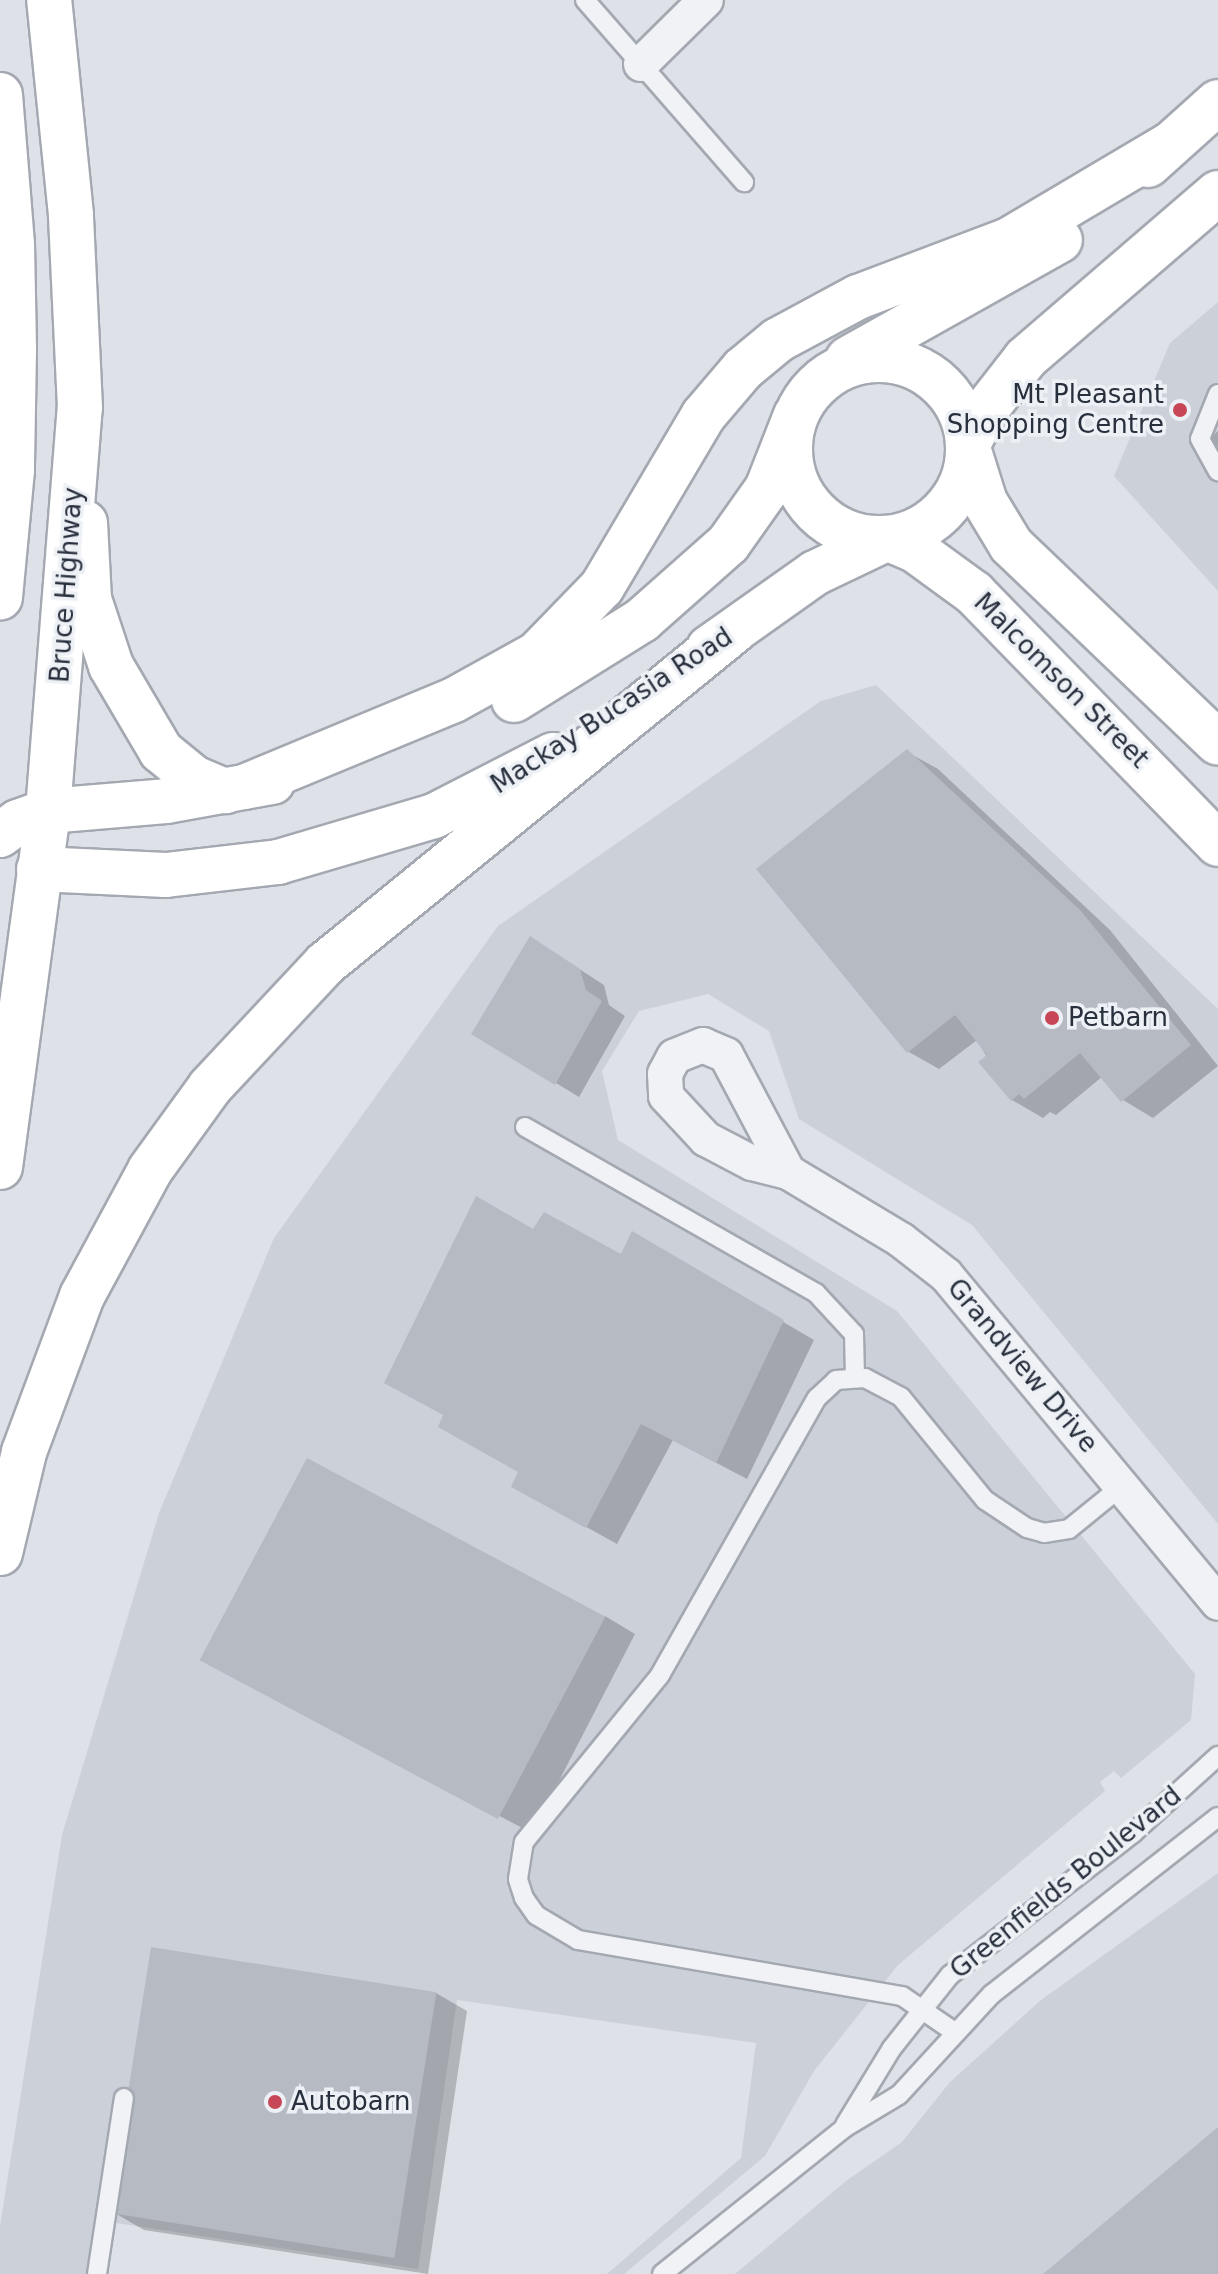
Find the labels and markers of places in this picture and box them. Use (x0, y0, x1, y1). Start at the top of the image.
place label: Mt Pleasant Shopping Centre (947, 379, 1164, 440)
marker: Mt Pleasant Shopping Centre (1171, 401, 1189, 419)
place label: Petbarn (1068, 1002, 1168, 1034)
marker: Petbarn (1043, 1009, 1061, 1027)
place label: Autobarn (291, 2086, 411, 2118)
marker: Autobarn (266, 2093, 284, 2111)

